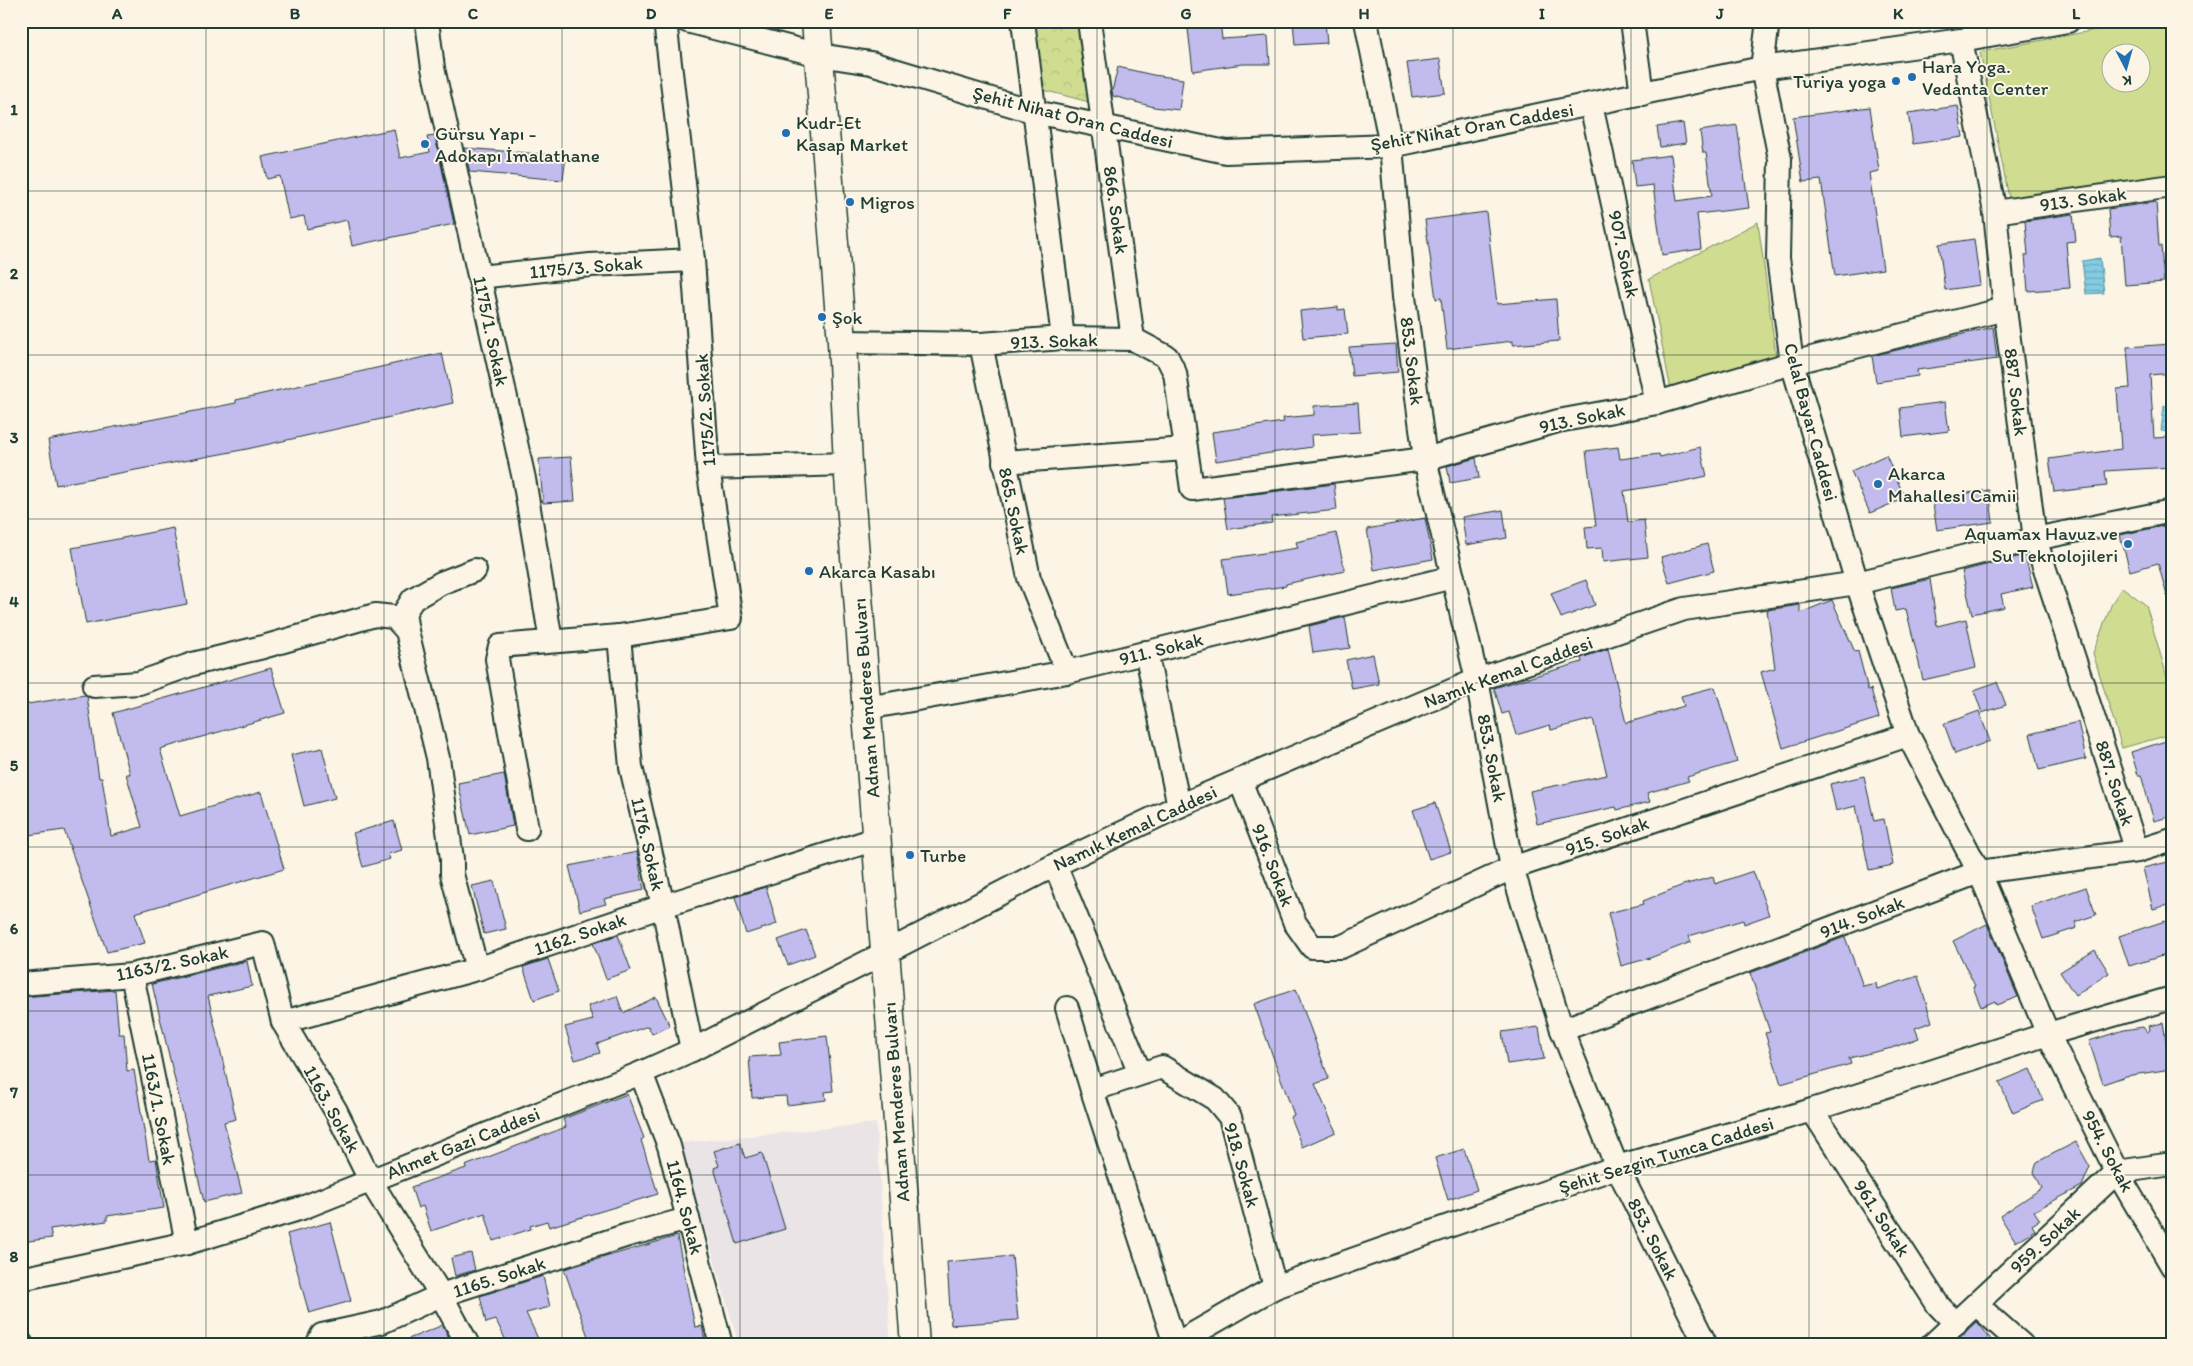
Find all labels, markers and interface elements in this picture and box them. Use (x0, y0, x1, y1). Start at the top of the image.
text: A (111, 4, 123, 23)
text: B (290, 4, 301, 23)
text: C (468, 4, 479, 23)
text: D (646, 4, 657, 23)
text: E (825, 4, 834, 23)
text: F (1003, 4, 1012, 23)
text: G (1180, 4, 1192, 23)
text: H (1358, 4, 1370, 23)
text: I (1539, 4, 1545, 23)
text: J (1715, 4, 1724, 23)
text: K (1893, 4, 1904, 23)
text: L (2072, 4, 2081, 23)
north arrow (2100, 42, 2150, 92)
place label: Hara Yoga. Vedanta Center (1922, 55, 2049, 100)
place label: Turiya yoga (1793, 70, 1886, 93)
marker: Hara Yoga. Vedanta Center (1906, 71, 1918, 83)
text: K (2121, 72, 2133, 89)
marker: Turiya yoga (1890, 75, 1902, 87)
street label: Şehit Nihat Oran Caddesi (970, 81, 1176, 153)
street label: Şehit Nihat Oran Caddesi (1369, 98, 1575, 156)
text: 1 (10, 100, 18, 119)
place label: Kudr-Et Kasap Market (796, 111, 908, 156)
place label: Gürsu Yapı - Adokapı İmalathane (435, 122, 600, 167)
marker: Kudr-Et Kasap Market (780, 127, 792, 139)
marker: Gürsu Yapı - Adokapı İmalathane (419, 138, 431, 150)
street label: 866. Sokak (1098, 164, 1134, 256)
street label: 913. Sokak (2038, 181, 2128, 216)
place label: Migros (860, 191, 915, 214)
marker: Migros (844, 196, 856, 208)
street label: 907. Sokak (1603, 208, 1645, 300)
street label: 1175/3. Sokak (528, 251, 644, 283)
text: 2 (10, 264, 19, 283)
street label: 1175/1. Sokak (468, 274, 514, 389)
place label: Şok (832, 306, 862, 329)
marker: Şok (816, 311, 828, 323)
street label: 853. Sokak (1395, 315, 1429, 407)
street label: 913. Sokak (1010, 328, 1098, 354)
street label: Celal Bayar Caddesi (1779, 340, 1843, 504)
street label: 887. Sokak (1999, 347, 2033, 438)
street label: 1175/2. Sokak (690, 352, 720, 467)
street label: 913. Sokak (1537, 398, 1627, 438)
text: 3 (10, 428, 19, 447)
place label: Akarca Mahallesi Camii (1888, 462, 2016, 507)
street label: 865. Sokak (994, 465, 1035, 557)
marker: Akarca Mahallesi Camii (1872, 478, 1884, 490)
place label: Aquamax Havuz ve Su Teknolojileri (1964, 522, 2118, 567)
marker: Aquamax Havuz ve Su Teknolojileri (2122, 538, 2134, 550)
place label: Akarca Kasabı (819, 560, 936, 583)
marker: Akarca Kasabı (803, 565, 815, 577)
text: 4 (9, 592, 19, 611)
street label: Adnan Menderes Bulvarı (848, 597, 884, 799)
street label: 911. Sokak (1117, 627, 1206, 671)
street label: Namık Kemal Caddesi (1420, 631, 1596, 713)
street label: 853. Sokak (1472, 712, 1512, 804)
street label: 887. Sokak (2090, 737, 2140, 829)
text: 5 (10, 756, 19, 775)
street label: Namık Kemal Caddesi (1049, 780, 1221, 876)
street label: 1176. Sokak (626, 795, 670, 893)
street label: 915. Sokak (1562, 811, 1652, 861)
street label: 916. Sokak (1247, 820, 1299, 910)
place label: Turbe (920, 844, 966, 867)
marker: Turbe (904, 849, 916, 861)
street label: 914. Sokak (1817, 890, 1908, 944)
street label: 1162. Sokak (531, 907, 629, 960)
text: 6 (10, 919, 19, 938)
street label: 1163/2. Sokak (114, 940, 231, 986)
street label: Adnan Menderes Bulvarı (878, 1001, 914, 1203)
street label: 1163/1. Sokak (137, 1051, 181, 1167)
street label: 1163. Sokak (299, 1061, 366, 1157)
text: 7 (9, 1083, 18, 1102)
street label: Ahmet Gazi Caddesi (383, 1102, 543, 1184)
street label: 954. Sokak (2077, 1106, 2139, 1196)
street label: Şehit Sezgin Tunca Caddesi (1556, 1111, 1776, 1199)
street label: 918. Sokak (1219, 1120, 1265, 1210)
street label: 1164. Sokak (661, 1157, 709, 1257)
street label: 961. Sokak (1849, 1175, 1916, 1261)
street label: 853. Sokak (1623, 1194, 1684, 1284)
street label: 959. Sokak (2005, 1201, 2085, 1278)
text: 8 (10, 1247, 19, 1266)
street label: 1165. Sokak (450, 1251, 548, 1303)

